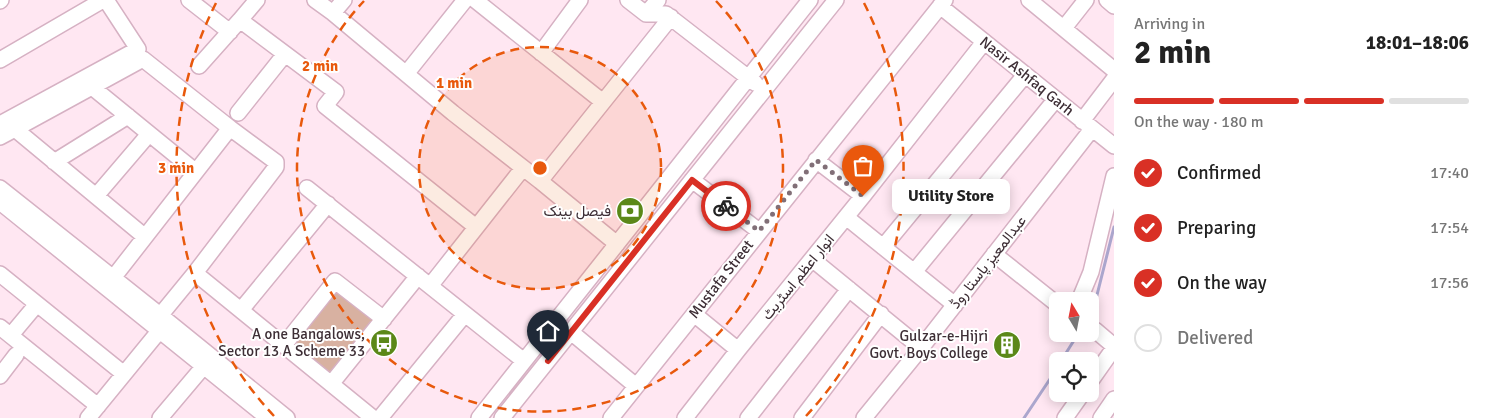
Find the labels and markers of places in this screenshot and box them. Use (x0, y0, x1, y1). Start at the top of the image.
pin (842, 145, 884, 196)
centre of rings (531, 159, 549, 177)
callout: Utility Store (893, 178, 1010, 214)
bank icon: فیصل بینک (615, 196, 645, 226)
place label: فیصل بینک (543, 202, 611, 220)
pin (527, 310, 569, 361)
place label: A one Bangalows, Sector 13 A Scheme 33 (218, 325, 365, 360)
place label: Gulzar-e-Hijri Govt. Boys College (869, 327, 988, 362)
bus stop icon: A one Bangalows, Sector 13 A Scheme 33 (369, 328, 399, 358)
building icon: Gulzar-e-Hijri Govt. Boys College (992, 330, 1022, 360)

